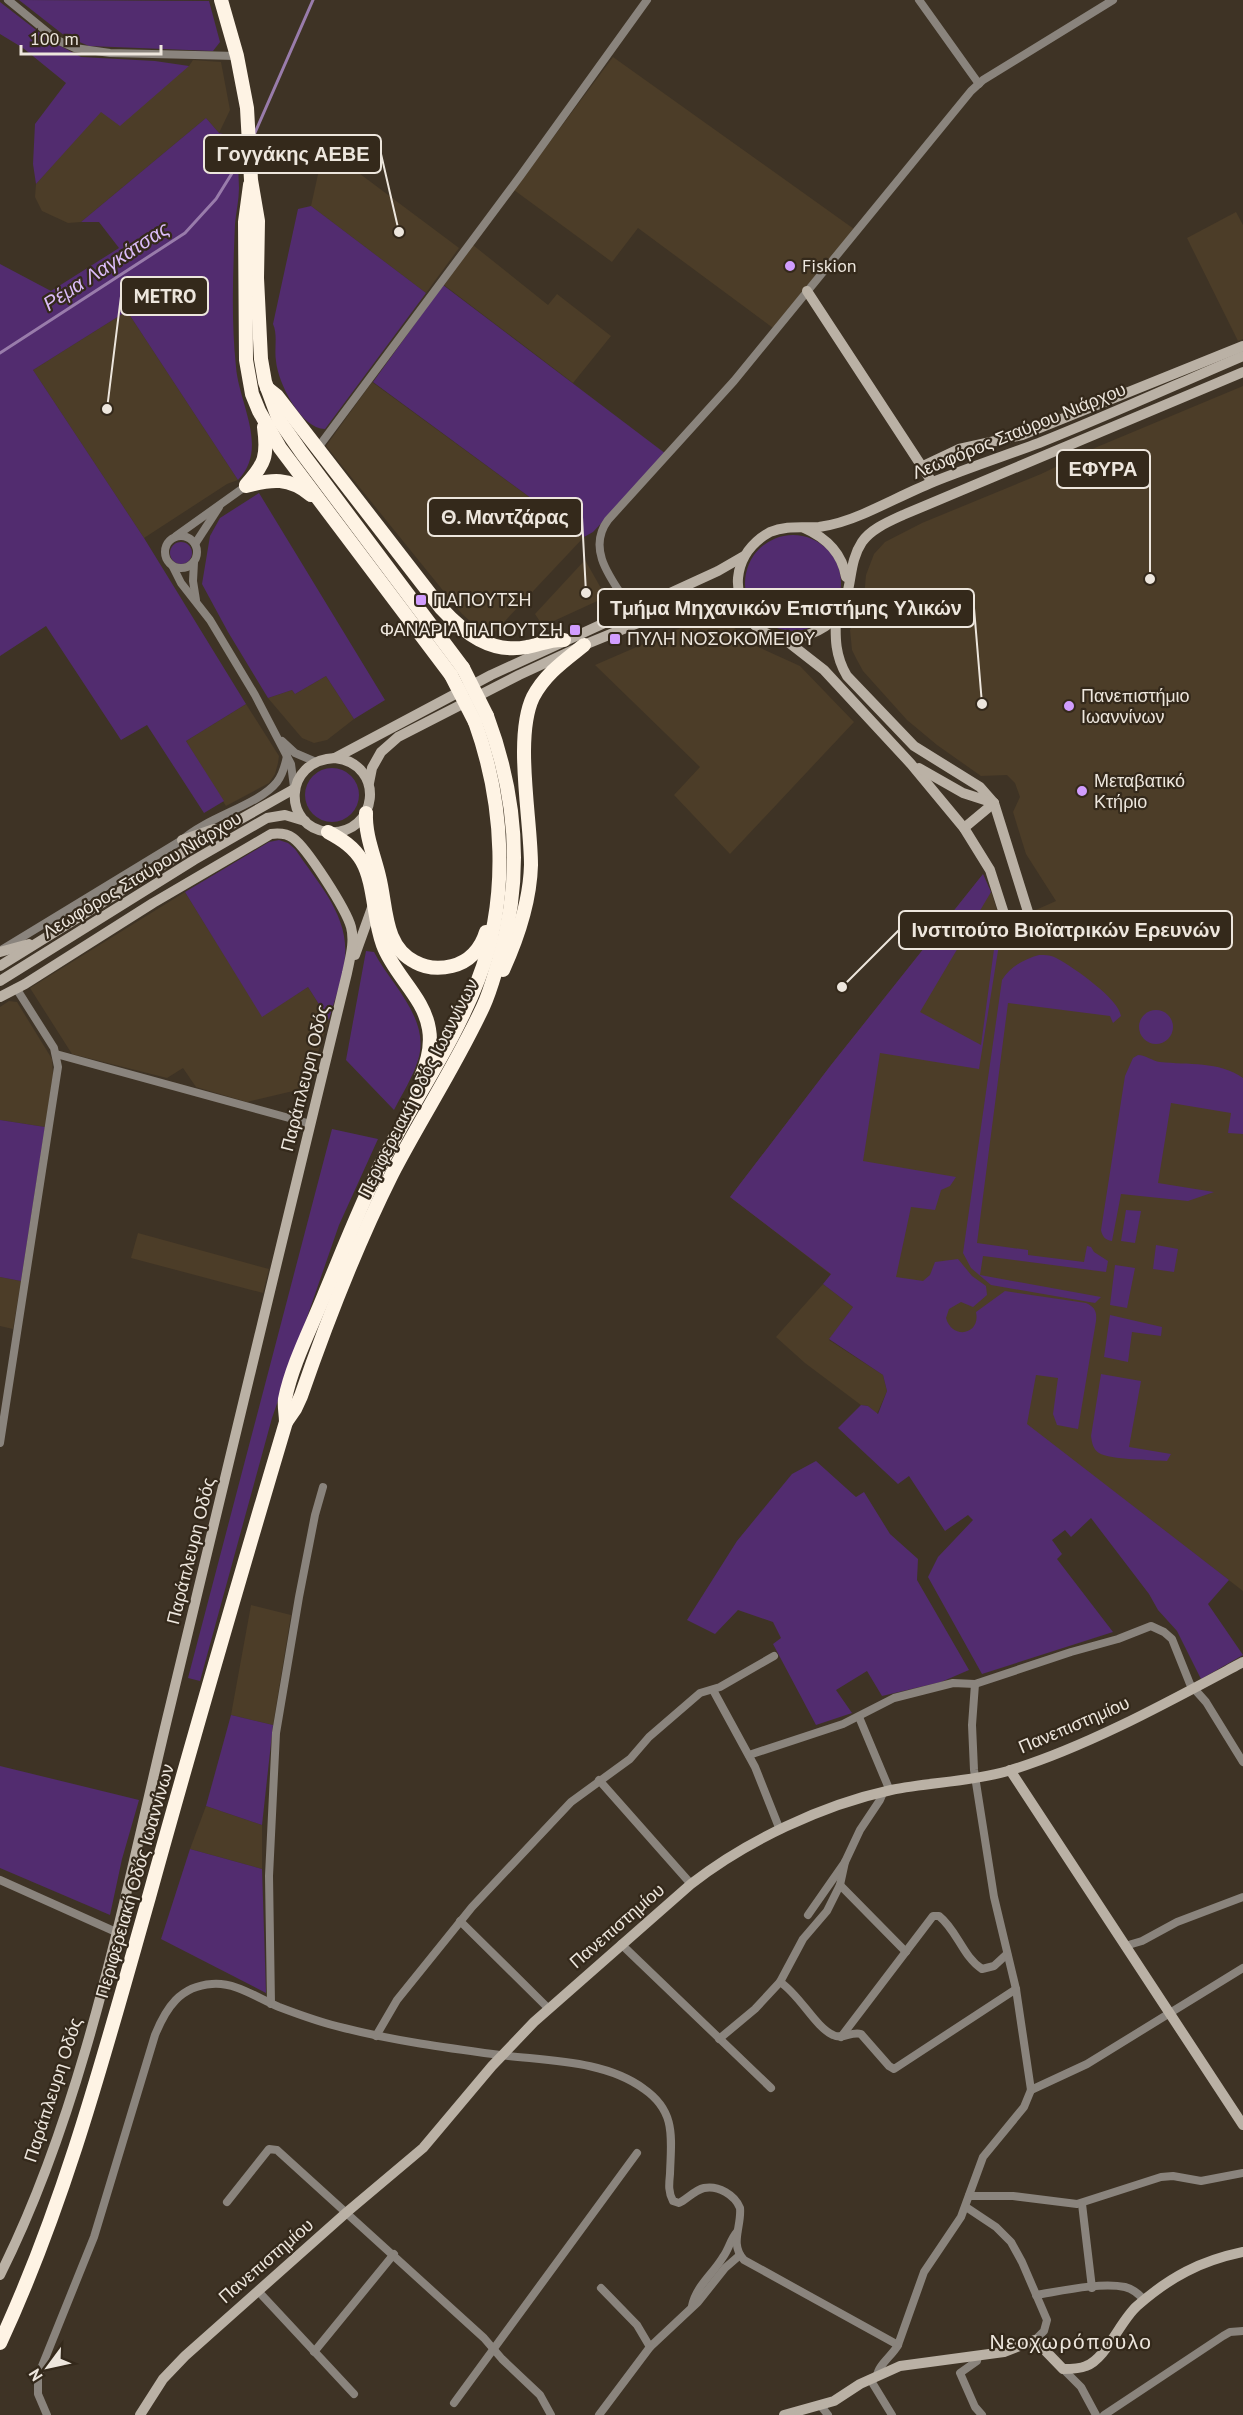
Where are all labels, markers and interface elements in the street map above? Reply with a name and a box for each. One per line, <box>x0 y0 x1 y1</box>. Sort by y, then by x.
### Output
scale bar <box>21 18 160 56</box>
text: 100 m <box>30 27 79 50</box>
callout: Γογγάκης ΑΕΒΕ <box>204 135 381 173</box>
text: Γογγάκης ΑΕΒΕ <box>216 141 370 167</box>
water label: Ρέμα Λαγκάτσας <box>38 215 174 317</box>
place label: Fiskion <box>802 254 857 277</box>
marker: Fiskion <box>783 259 797 273</box>
callout: METRO <box>121 277 208 315</box>
text: METRO <box>134 283 196 309</box>
street label: Λεωφόρος Σταύρου Νιάρχου <box>909 377 1129 484</box>
callout: ΕΦΥΡΑ <box>1057 450 1150 488</box>
text: ΕΦΥΡΑ <box>1069 456 1137 482</box>
callout: Θ. Μαντζάρας <box>428 498 582 536</box>
text: Θ. Μαντζάρας <box>441 504 569 530</box>
place label: ΠΑΠΟΥΤΣΗ <box>433 588 532 611</box>
callout: Τμήμα Μηχανικών Επιστήμης Υλικών <box>598 589 974 627</box>
marker: ΠΑΠΟΥΤΣΗ <box>414 593 428 607</box>
text: Τμήμα Μηχανικών Επιστήμης Υλικών <box>610 595 962 621</box>
place label: ΦΑΝΑΡΙΑ ΠΑΠΟΥΤΣΗ <box>380 618 563 641</box>
marker: ΦΑΝΑΡΙΑ ΠΑΠΟΥΤΣΗ <box>568 623 582 637</box>
place label: ΠΥΛΗ ΝΟΣΟΚΟΜΕΙΟΥ <box>627 627 816 650</box>
marker: ΠΥΛΗ ΝΟΣΟΚΟΜΕΙΟΥ <box>608 632 622 646</box>
place label: Πανεπιστήμιο Ιωαννίνων <box>1081 684 1190 728</box>
marker: Πανεπιστήμιο Ιωαννίνων <box>1062 699 1076 713</box>
place label: Μεταβατικό Κτήριο <box>1094 769 1185 813</box>
marker: Μεταβατικό Κτήριο <box>1075 784 1089 798</box>
street label: Λεωφόρος Σταύρου Νιάρχου <box>38 806 245 943</box>
callout: Ινστιτούτο Βιοϊατρικών Ερευνών <box>899 911 1232 949</box>
text: Ινστιτούτο Βιοϊατρικών Ερευνών <box>911 917 1221 943</box>
street label: Περιφερειακή Οδός Ιωαννίνων <box>352 975 483 1201</box>
street label: Παράπλευρη Οδός <box>275 1002 334 1154</box>
street label: Παράπλευρη Οδός <box>161 1475 220 1627</box>
street label: Πανεπιστημίου <box>1015 1691 1133 1758</box>
street label: Περιφερειακή Οδός Ιωαννίνων <box>90 1761 179 2001</box>
street label: Πανεπιστημίου <box>564 1878 669 1973</box>
street label: Παράπλευρη Οδός <box>18 2014 87 2165</box>
street label: Πανεπιστημίου <box>213 2213 318 2308</box>
district label: Νεοχωρόπουλο <box>989 2328 1153 2355</box>
north arrow <box>18 2337 78 2397</box>
text: N <box>24 2365 47 2385</box>

